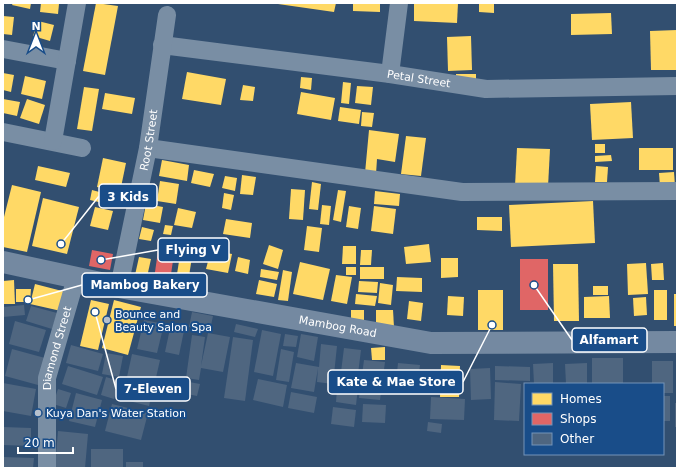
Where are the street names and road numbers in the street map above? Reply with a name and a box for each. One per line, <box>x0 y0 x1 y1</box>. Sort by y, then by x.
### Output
street label: Petal Street <box>386 67 452 90</box>
street label: Root Street <box>137 108 160 172</box>
street label: Diamond Street <box>41 304 74 390</box>
street label: Mambog Road <box>298 313 378 340</box>

